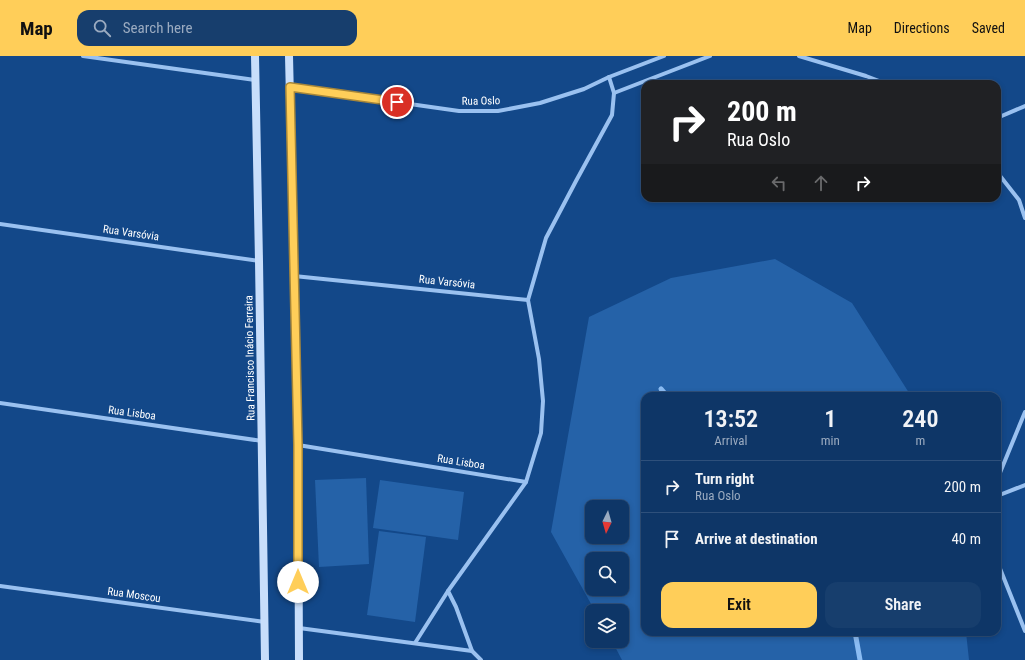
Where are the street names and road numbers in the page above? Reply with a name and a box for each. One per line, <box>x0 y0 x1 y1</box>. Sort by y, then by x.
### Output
street label: Rua Oslo <box>462 94 501 108</box>
street label: Rua Varsóvia <box>102 223 160 243</box>
street label: Rua Varsóvia <box>418 273 476 291</box>
street label: Rua Francisco Inácio Ferreira <box>242 295 258 421</box>
street label: Rua Lisboa <box>107 403 157 423</box>
street label: Rua Lisboa <box>436 452 486 472</box>
street label: Rua Moscou <box>106 585 162 605</box>

